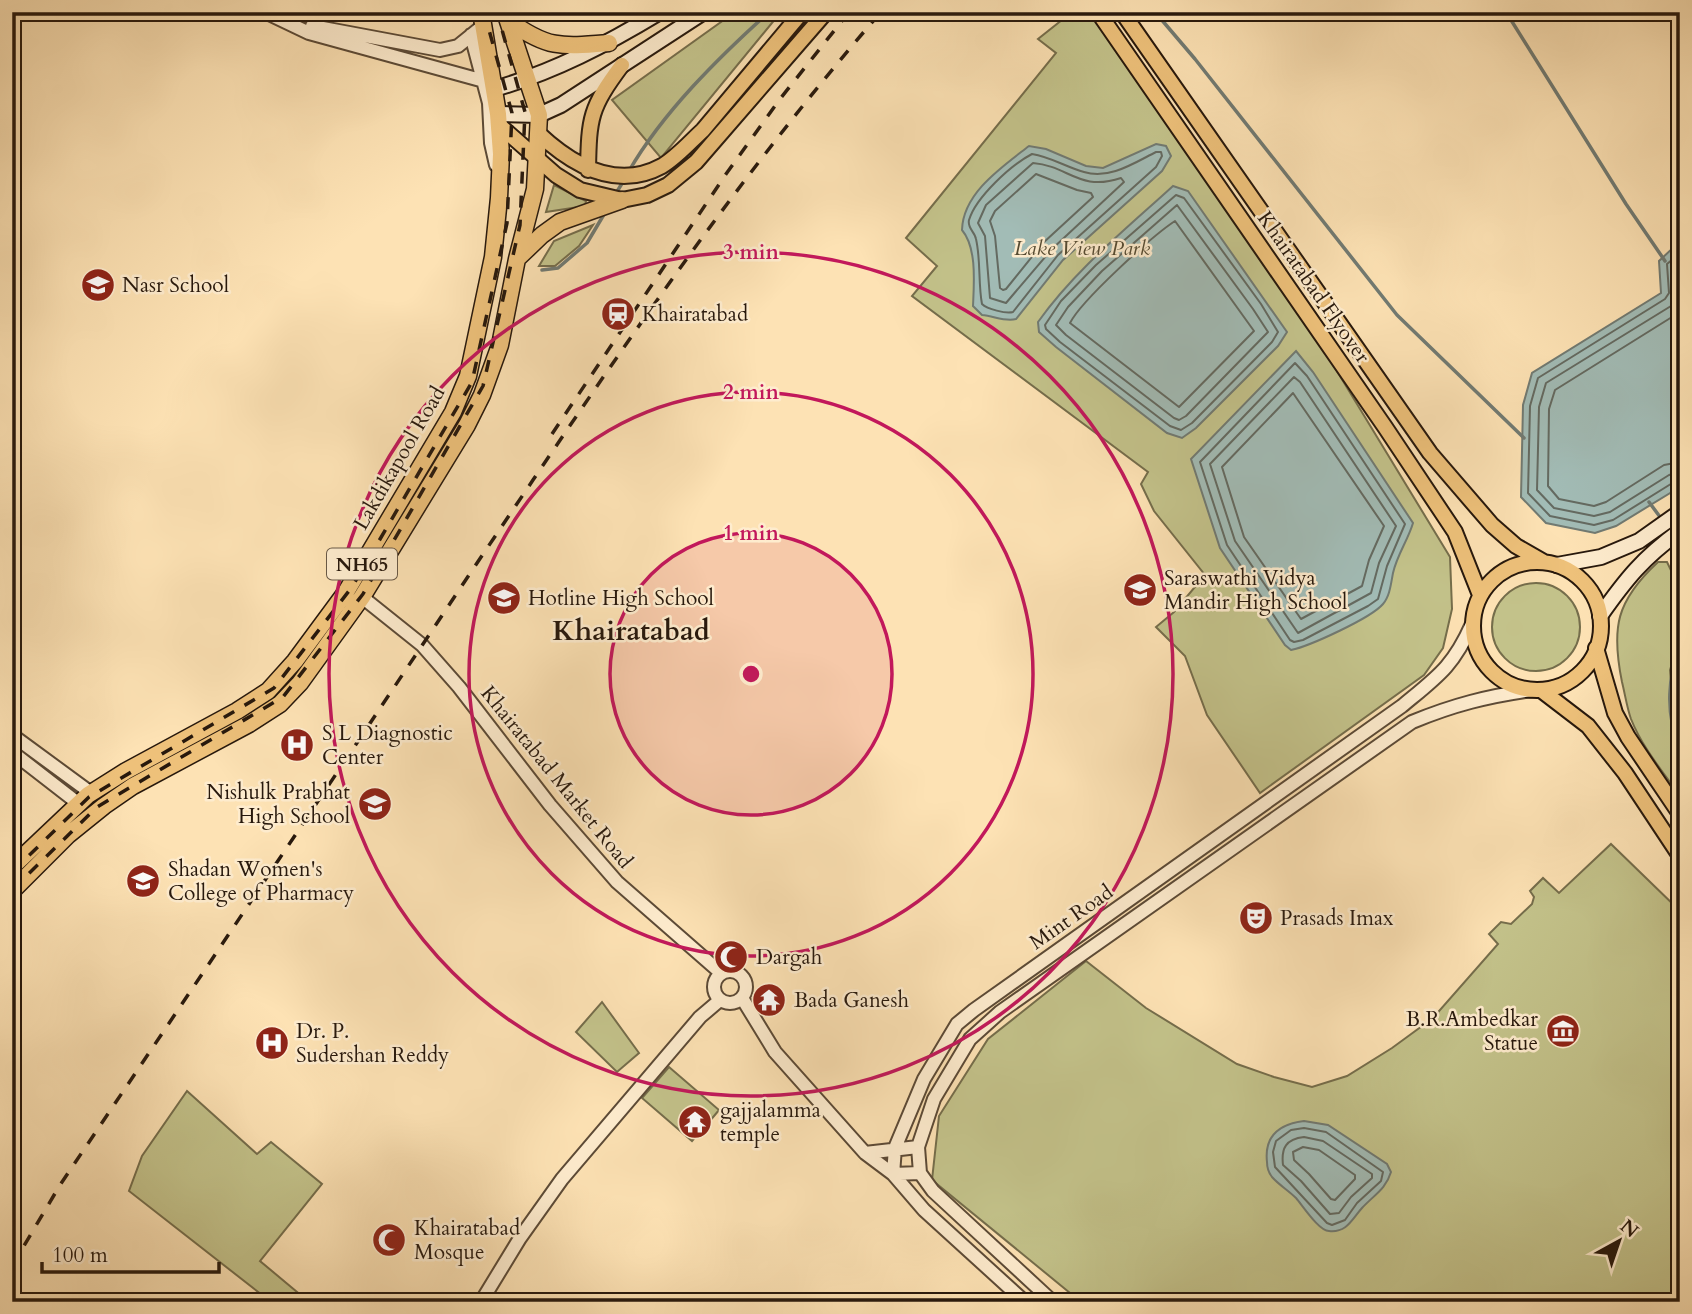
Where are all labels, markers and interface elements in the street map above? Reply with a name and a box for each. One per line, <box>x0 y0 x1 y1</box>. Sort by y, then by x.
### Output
street label: Khairatabad Flyover <box>1250 206 1377 369</box>
park label: Lake View Park <box>1014 234 1151 263</box>
text: 3 min <box>723 238 779 267</box>
school or university icon: Nasr School <box>79 266 117 304</box>
place label: Nasr School <box>122 271 229 300</box>
station icon: Khairatabad <box>599 295 637 333</box>
place label: Khairatabad <box>642 300 748 329</box>
text: 2 min <box>723 378 779 407</box>
street label: Lakdikapool Road <box>347 381 452 535</box>
text: 1 min <box>723 519 779 548</box>
road number: NH65 <box>327 548 397 580</box>
place label: Saraswathi Vidya Mandir High School <box>1164 564 1347 617</box>
school or university icon: Saraswathi Vidya Mandir High School <box>1121 571 1159 609</box>
school or university icon: Hotline High School <box>485 579 523 617</box>
place label: Hotline High School <box>528 584 714 613</box>
district label: Khairatabad <box>552 612 710 650</box>
centre of rings <box>739 662 763 686</box>
street label: Khairatabad Market Road <box>474 680 639 875</box>
place label: S L Diagnostic Center <box>322 719 453 772</box>
hospital icon: S L Diagnostic Center <box>278 726 316 764</box>
place label: Nishulk Prabhat High School <box>206 778 350 831</box>
school or university icon: Nishulk Prabhat High School <box>356 785 394 823</box>
place label: Shadan Women's College of Pharmacy <box>168 855 354 908</box>
school or university icon: Shadan Women's College of Pharmacy <box>124 862 162 900</box>
street label: Mint Road <box>1024 878 1119 957</box>
theatre icon: Prasads Imax <box>1237 899 1275 937</box>
place label: Prasads Imax <box>1280 904 1394 933</box>
mosque icon: Dargah <box>712 938 750 976</box>
place label: Dargah <box>756 943 823 972</box>
temple icon: Bada Ganesh <box>750 981 788 1019</box>
place label: Bada Ganesh <box>794 986 909 1015</box>
place label: B.R.Ambedkar Statue <box>1406 1005 1538 1058</box>
museum icon: B.R.Ambedkar Statue <box>1544 1012 1582 1050</box>
place label: Dr. P. Sudershan Reddy <box>296 1017 449 1070</box>
hospital icon: Dr. P. Sudershan Reddy <box>253 1024 291 1062</box>
place label: gajjalamma temple <box>720 1096 821 1149</box>
temple icon: gajjalamma temple <box>676 1103 714 1141</box>
north arrow <box>1584 1206 1654 1276</box>
text: N <box>1615 1213 1644 1244</box>
place label: Khairatabad Mosque <box>414 1214 520 1267</box>
mosque icon: Khairatabad Mosque <box>370 1221 408 1259</box>
scale bar <box>42 1230 219 1274</box>
text: 100 m <box>52 1241 108 1270</box>

